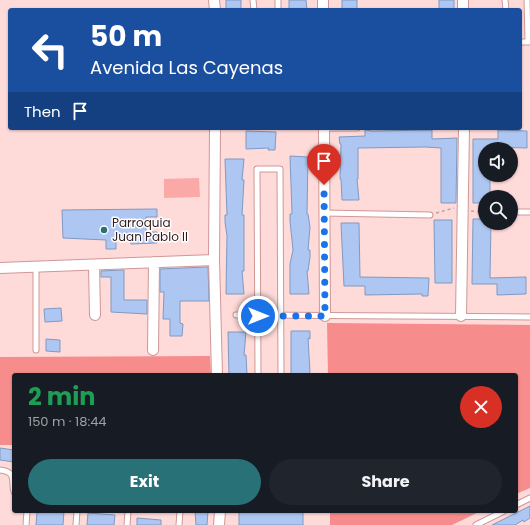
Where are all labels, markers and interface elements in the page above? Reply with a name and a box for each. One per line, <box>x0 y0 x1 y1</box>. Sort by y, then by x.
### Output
text: 50 m <box>90 17 162 56</box>
icon: left <box>24 24 76 76</box>
text: Avenida Las Cayenas <box>90 55 283 80</box>
icon: arrive <box>69 100 91 122</box>
text: Then <box>24 101 61 122</box>
map controls <box>478 142 518 230</box>
button: sound <box>478 142 518 182</box>
pin <box>307 144 341 185</box>
icon: arrive <box>313 150 335 172</box>
button: search <box>478 190 518 230</box>
place label: Parroquia Juan Pablo II <box>112 214 188 245</box>
marker: Parroquia Juan Pablo II <box>99 225 109 235</box>
position arrow <box>237 295 279 337</box>
text: 2 min <box>28 380 95 413</box>
button: close <box>460 386 502 428</box>
text: 150 m · 18:44 <box>28 412 107 431</box>
button: Exit <box>28 459 261 505</box>
button: Share <box>269 459 502 505</box>

